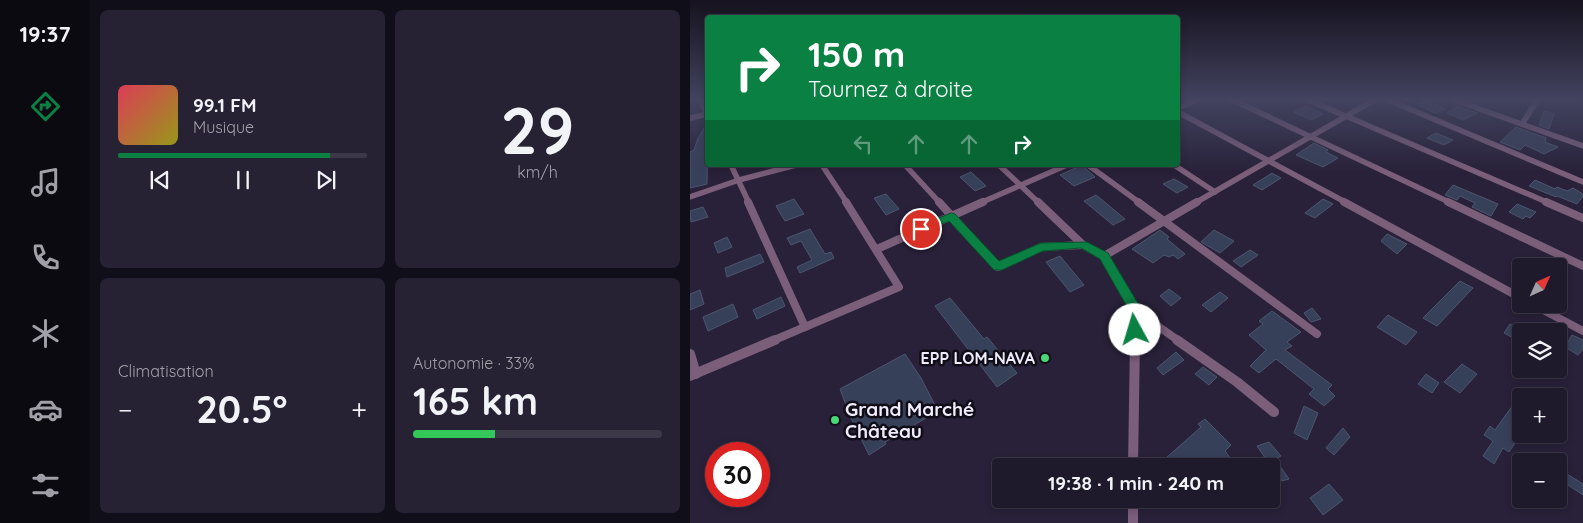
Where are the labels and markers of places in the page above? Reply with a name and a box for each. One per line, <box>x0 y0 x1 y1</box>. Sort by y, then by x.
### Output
pin <box>900 208 942 250</box>
place label: EPP LOM-NAVA <box>921 348 1036 368</box>
marker: EPP LOM-NAVA <box>1039 352 1051 364</box>
place label: Grand Marché Château <box>845 397 974 443</box>
marker: Grand Marché Château <box>829 414 841 426</box>

